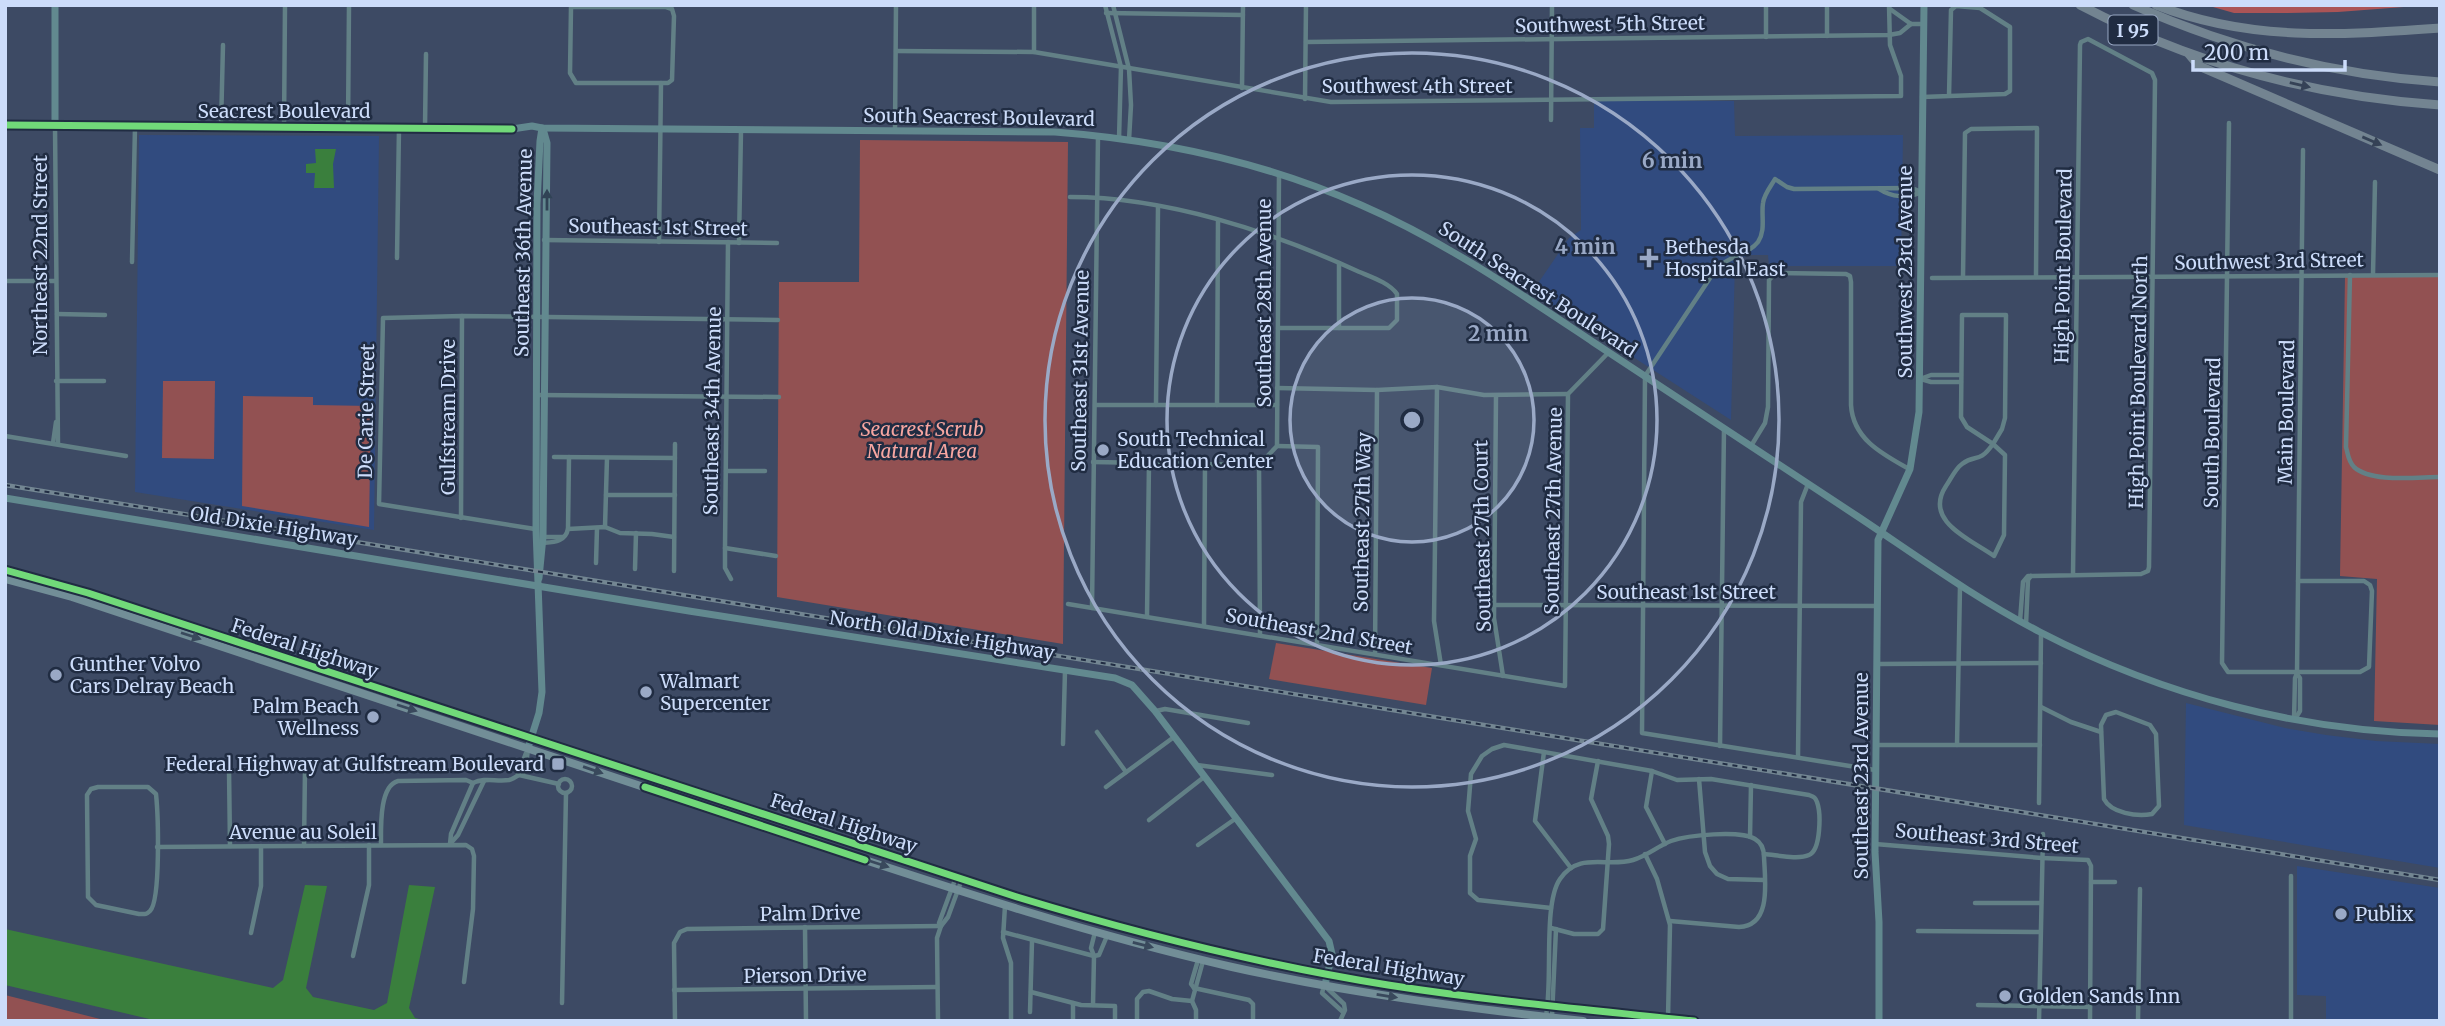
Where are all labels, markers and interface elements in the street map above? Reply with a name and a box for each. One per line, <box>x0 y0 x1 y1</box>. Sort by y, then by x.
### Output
street label: Southwest 5th Street <box>1515 10 1706 38</box>
road number: I 95 <box>2108 15 2158 44</box>
scale bar <box>2193 28 2345 72</box>
text: 200 m <box>2204 39 2269 66</box>
street label: Southwest 4th Street <box>1321 74 1513 98</box>
one-way arrow <box>2289 80 2311 91</box>
street label: Seacrest Boulevard <box>197 99 371 123</box>
street label: South Seacrest Boulevard <box>863 103 1095 131</box>
one-way arrow <box>2362 136 2383 147</box>
text: 6 min <box>1642 147 1702 174</box>
street label: Southeast 36th Avenue <box>509 148 537 357</box>
street label: Northeast 22nd Street <box>28 154 52 355</box>
street label: Southwest 23rd Avenue <box>1893 166 1917 378</box>
street label: High Point Boulevard <box>2049 168 2077 364</box>
one-way arrow <box>541 188 553 210</box>
street label: Southeast 28th Avenue <box>1252 198 1276 407</box>
street label: Southeast 1st Street <box>568 213 749 241</box>
street label: South Seacrest Boulevard <box>1434 216 1642 362</box>
text: 4 min <box>1555 233 1615 260</box>
place label: Bethesda Hospital East <box>1665 235 1786 281</box>
street label: Southwest 3rd Street <box>2174 247 2365 275</box>
marker: Bethesda Hospital East <box>1639 248 1659 268</box>
street label: High Point Boulevard North <box>2124 255 2152 509</box>
street label: Southeast 31st Avenue <box>1066 270 1094 472</box>
street label: Southeast 34th Avenue <box>698 306 726 515</box>
text: 2 min <box>1468 320 1528 347</box>
street label: Gulfstream Drive <box>436 339 460 495</box>
street label: Main Boulevard <box>2273 339 2299 485</box>
street label: De Carie Street <box>353 343 379 479</box>
street label: South Boulevard <box>2199 357 2225 509</box>
street label: Southeast 27th Avenue <box>1539 407 1567 615</box>
centre of rings <box>1400 408 1424 432</box>
park label: Seacrest Scrub Natural Area <box>860 417 984 463</box>
place label: South Technical Education Center <box>1117 427 1274 473</box>
street label: Southeast 27th Way <box>1348 432 1376 612</box>
street label: Southeast 27th Court <box>1468 439 1496 632</box>
marker: South Technical Education Center <box>1095 442 1111 458</box>
street label: Old Dixie Highway <box>189 501 359 551</box>
street label: Southeast 1st Street <box>1596 580 1776 604</box>
street label: Southeast 2nd Street <box>1224 603 1415 659</box>
street label: North Old Dixie Highway <box>828 605 1056 665</box>
street label: Federal Highway <box>228 613 382 683</box>
one-way arrow <box>181 632 202 642</box>
place label: Gunther Volvo Cars Delray Beach <box>70 652 235 698</box>
marker: Gunther Volvo Cars Delray Beach <box>48 667 64 683</box>
place label: Walmart Supercenter <box>659 669 770 715</box>
street label: Southeast 23rd Avenue <box>1849 672 1873 880</box>
marker: Walmart Supercenter <box>638 684 654 700</box>
place label: Palm Beach Wellness <box>252 694 359 740</box>
one-way arrow <box>397 703 418 714</box>
marker: Palm Beach Wellness <box>365 709 381 725</box>
place label: Federal Highway at Gulfstream Boulevard <box>165 752 544 776</box>
marker: Federal Highway at Gulfstream Boulevard <box>550 756 566 772</box>
one-way arrow <box>582 765 603 775</box>
street label: Federal Highway <box>767 788 921 858</box>
street label: Southeast 3rd Street <box>1894 818 2080 858</box>
street label: Avenue au Soleil <box>228 820 377 844</box>
one-way arrow <box>868 859 889 870</box>
street label: Palm Drive <box>759 900 861 926</box>
place label: Publix <box>2355 902 2414 926</box>
marker: Publix <box>2333 906 2349 922</box>
one-way arrow <box>1132 940 1154 951</box>
street label: Federal Highway <box>1312 943 1466 991</box>
street label: Pierson Drive <box>743 962 867 988</box>
place label: Golden Sands Inn <box>2019 984 2181 1008</box>
marker: Golden Sands Inn <box>1997 988 2013 1004</box>
one-way arrow <box>1376 991 1398 1002</box>

